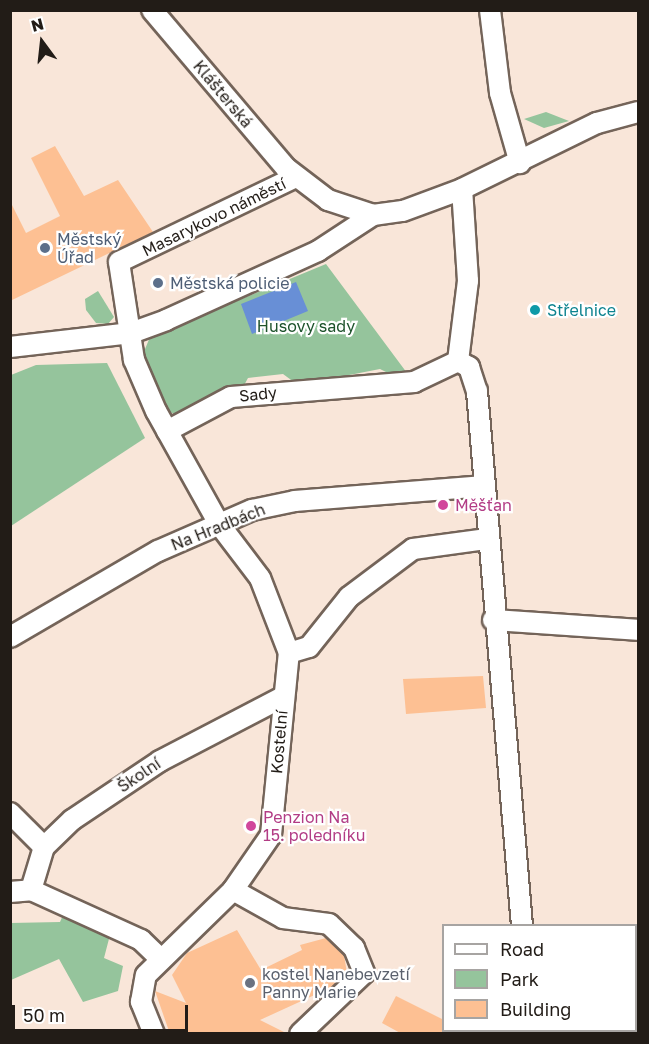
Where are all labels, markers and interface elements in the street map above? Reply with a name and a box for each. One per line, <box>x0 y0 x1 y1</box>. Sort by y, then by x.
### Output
north arrow <box>12 12 72 72</box>
text: N <box>29 13 46 36</box>
street label: Klášterská <box>189 56 257 132</box>
street label: Masarykovo náměstí <box>139 174 289 260</box>
place label: Městský Úřad <box>57 229 122 267</box>
marker: Městský Úřad <box>38 241 52 255</box>
place label: Městská policie <box>170 273 289 293</box>
marker: Městská policie <box>151 276 165 290</box>
place label: Střelnice <box>547 300 616 320</box>
marker: Střelnice <box>528 303 542 317</box>
park label: Husovy sady <box>257 316 355 336</box>
street label: Sady <box>238 382 278 406</box>
place label: Měšťan <box>455 495 512 515</box>
marker: Měšťan <box>436 498 450 512</box>
street label: Na Hradbách <box>168 499 268 555</box>
street label: Kostelní <box>267 709 291 775</box>
street label: Školní <box>114 754 164 796</box>
place label: Penzion Na 15. poledníku <box>263 807 366 845</box>
marker: Penzion Na 15. poledníku <box>244 819 258 833</box>
legend <box>442 924 637 1032</box>
text: Road <box>500 938 544 960</box>
place label: kostel Nanebevzetí Panny Marie <box>262 964 410 1002</box>
text: Park <box>500 968 539 990</box>
marker: kostel Nanebevzetí Panny Marie <box>243 976 257 990</box>
scale bar <box>15 993 190 1031</box>
text: Building <box>500 998 571 1020</box>
text: 50 m <box>23 1004 65 1026</box>

